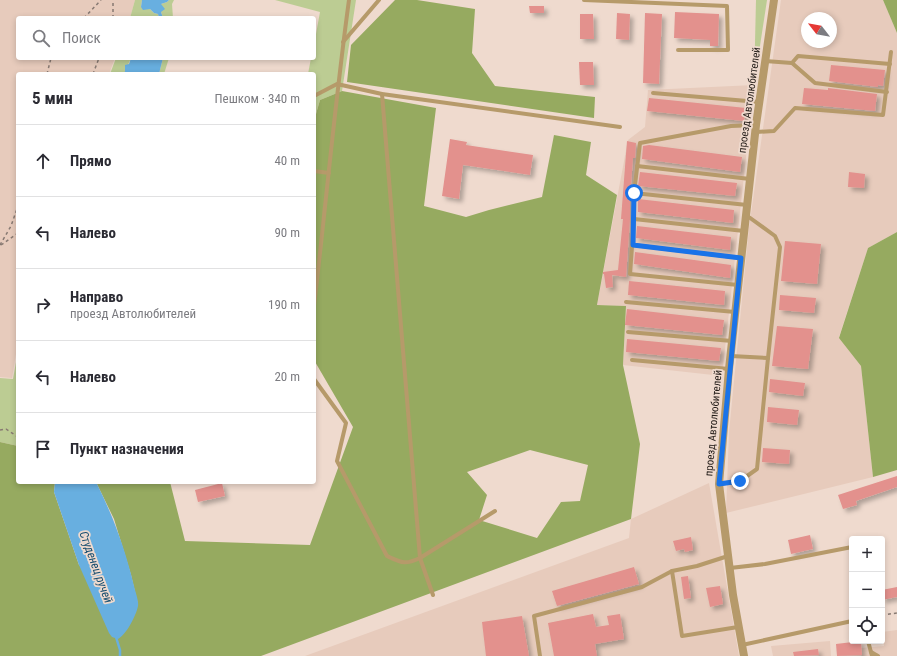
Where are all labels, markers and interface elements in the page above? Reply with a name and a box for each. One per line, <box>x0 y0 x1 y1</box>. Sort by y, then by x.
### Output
north arrow <box>801 12 837 48</box>
search box <box>16 16 316 60</box>
icon: search <box>30 27 52 49</box>
text: Поиск <box>62 29 101 47</box>
street label: проезд Автолюбителей <box>736 46 763 154</box>
text: 5 мин <box>32 88 73 108</box>
text: Пешком · 340 m <box>214 91 300 106</box>
icon: ahead <box>32 150 54 172</box>
text: Прямо <box>70 152 111 170</box>
text: 40 m <box>274 153 300 168</box>
route start <box>625 184 643 202</box>
icon: left <box>32 222 54 244</box>
text: Налево <box>70 224 116 242</box>
text: 90 m <box>274 225 300 240</box>
text: Направо <box>70 288 123 306</box>
icon: right <box>32 294 54 316</box>
text: 190 m <box>268 297 300 312</box>
text: проезд Автолюбителей <box>70 306 196 321</box>
icon: left <box>32 366 54 388</box>
text: Налево <box>70 368 116 386</box>
text: 20 m <box>274 369 300 384</box>
street label: проезд Автолюбителей <box>702 369 725 477</box>
icon: arrive <box>32 438 54 460</box>
text: Пункт назначения <box>70 440 184 458</box>
route end <box>731 472 749 490</box>
water label: Студенец ручей <box>77 529 116 605</box>
map controls <box>849 536 885 644</box>
button: + <box>849 536 885 572</box>
button: − <box>849 572 885 608</box>
button: locate <box>849 608 885 644</box>

